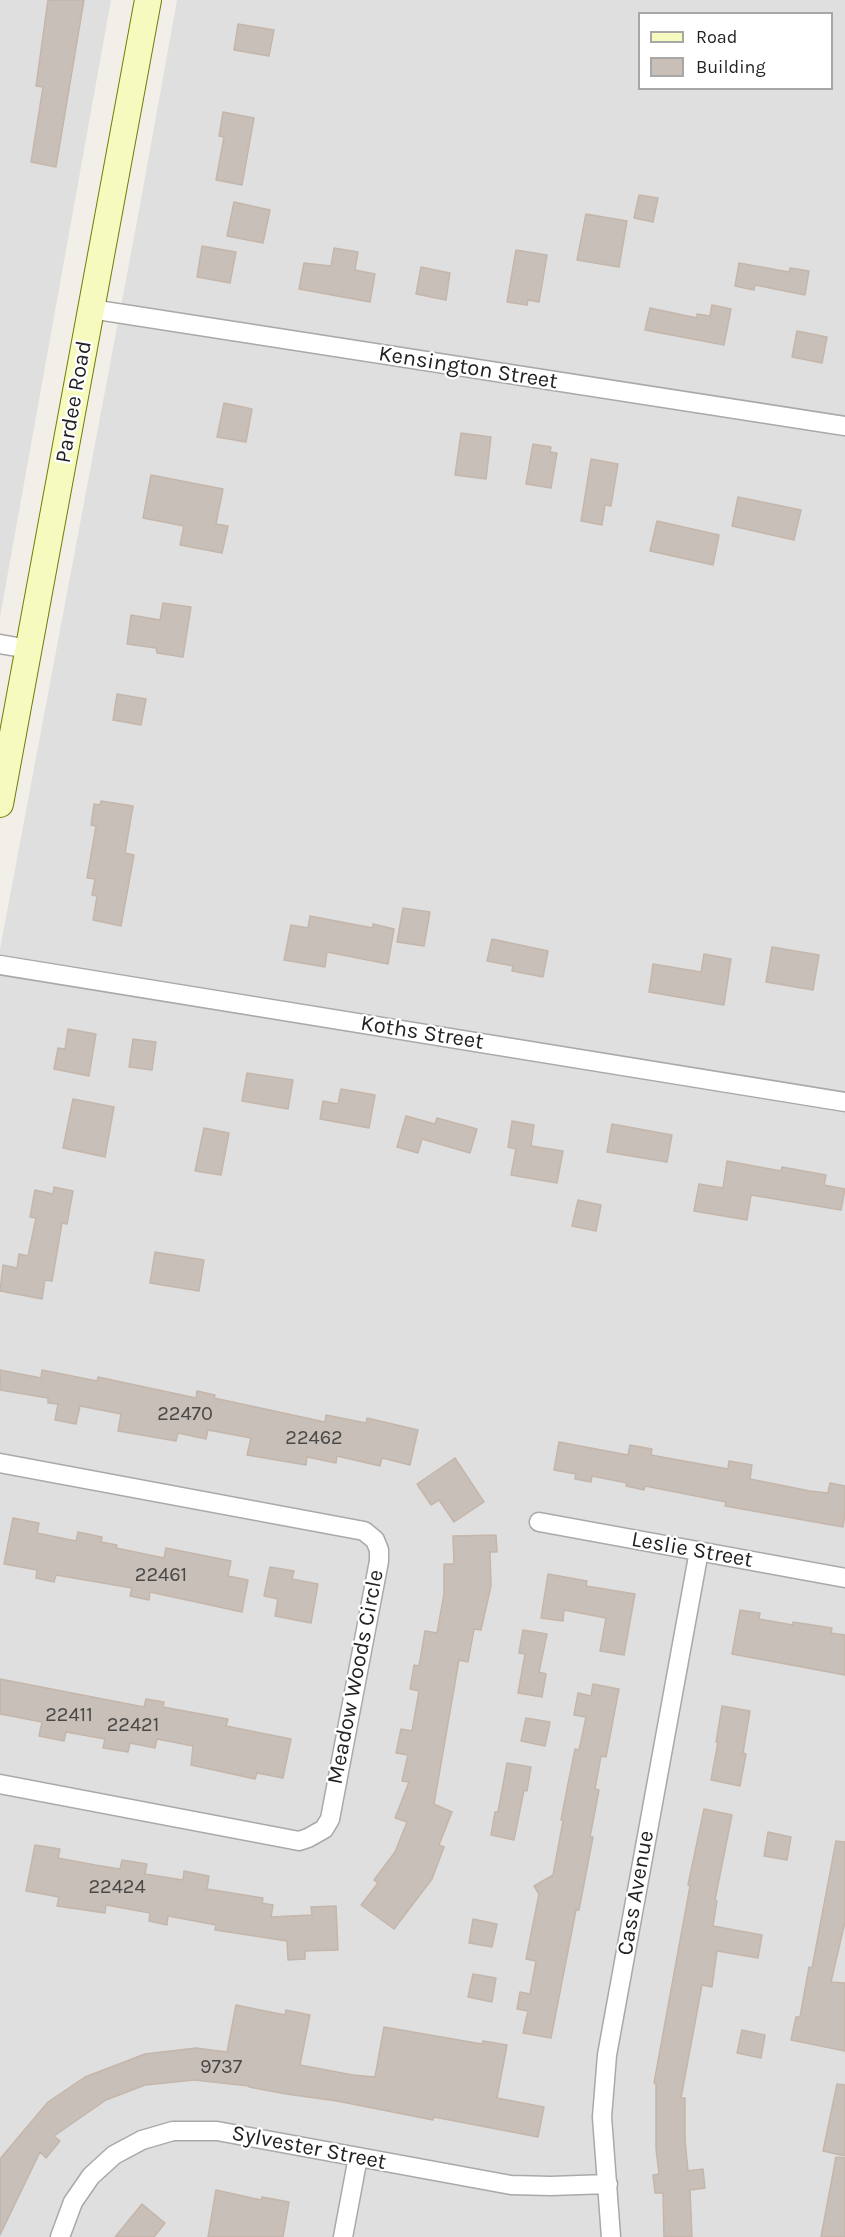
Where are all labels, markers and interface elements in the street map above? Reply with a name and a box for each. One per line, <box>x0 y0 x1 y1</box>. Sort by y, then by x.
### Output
legend <box>638 12 833 90</box>
text: Road <box>696 26 737 48</box>
text: Building <box>696 56 766 78</box>
street label: Pardee Road <box>50 339 98 465</box>
street label: Kensington Street <box>377 341 559 395</box>
street label: Koths Street <box>359 1010 485 1056</box>
house number: 22470 <box>157 1402 213 1426</box>
house number: 22462 <box>285 1426 343 1450</box>
street label: Leslie Street <box>629 1526 755 1574</box>
house number: 22461 <box>135 1563 187 1587</box>
street label: Meadow Woods Circle <box>322 1568 390 1786</box>
house number: 22411 <box>45 1703 93 1727</box>
house number: 22421 <box>107 1713 159 1737</box>
street label: Cass Avenue <box>612 1828 660 1958</box>
house number: 22424 <box>88 1875 146 1899</box>
house number: 9737 <box>200 2055 242 2079</box>
street label: Sylvester Street <box>230 2120 388 2176</box>

